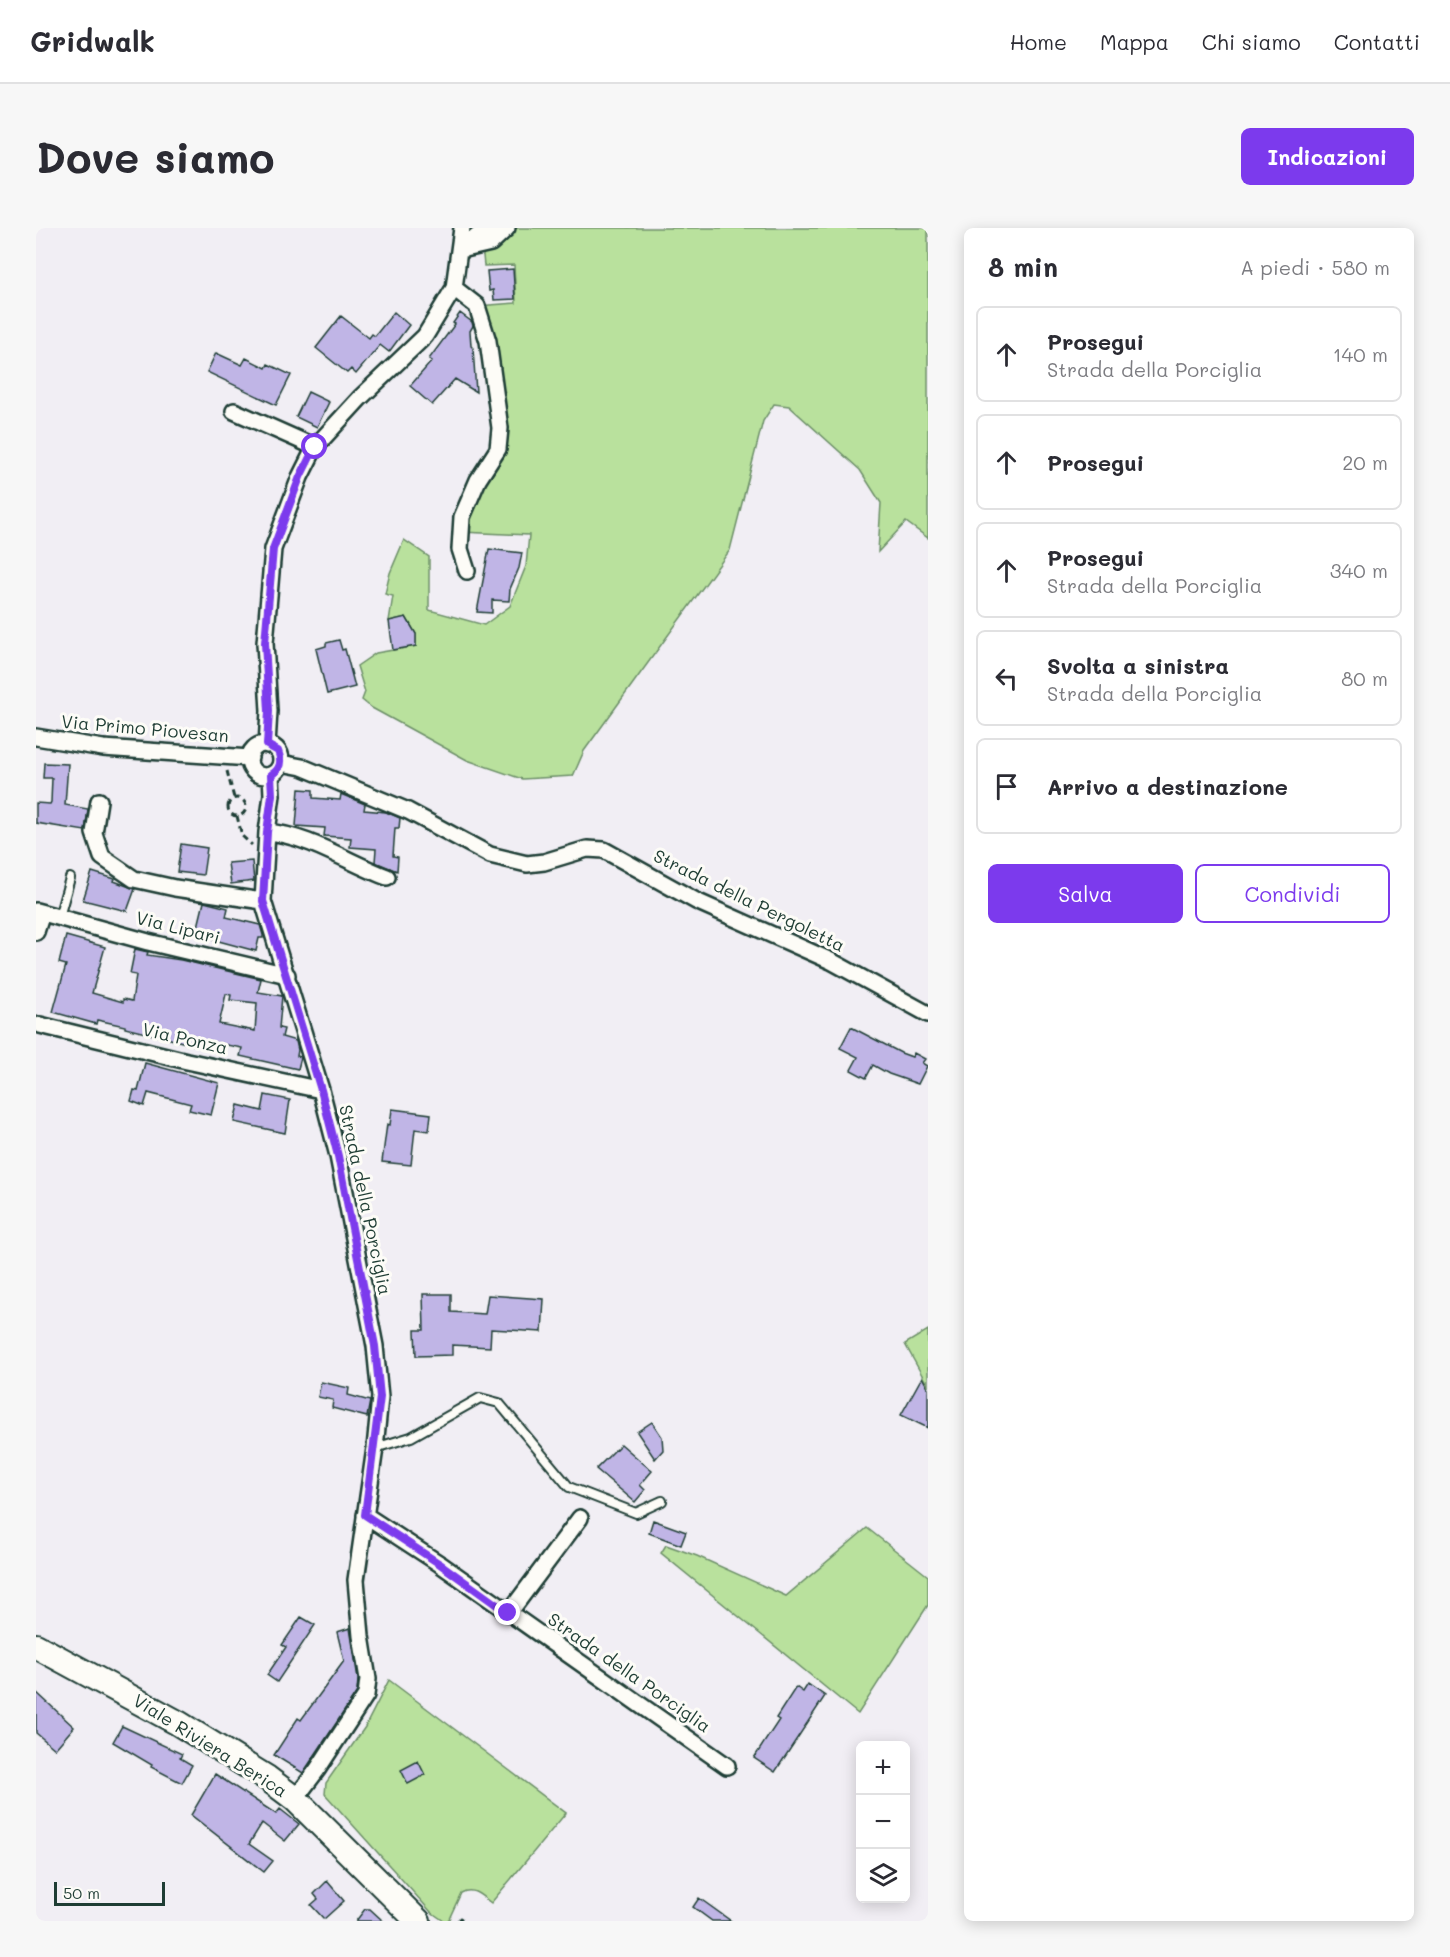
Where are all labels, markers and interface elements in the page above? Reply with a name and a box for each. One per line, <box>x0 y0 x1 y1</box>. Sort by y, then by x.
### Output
text: Gridwalk <box>30 23 155 59</box>
text: Home <box>1010 28 1067 55</box>
text: Mappa <box>1100 28 1169 55</box>
text: Chi siamo <box>1202 28 1301 55</box>
text: Contatti <box>1334 28 1420 55</box>
button: Indicazioni <box>1241 128 1414 185</box>
text: Dove siamo <box>36 129 275 184</box>
text: 8 min <box>988 250 1058 284</box>
text: A piedi · 580 m <box>1240 254 1390 280</box>
text: Prosegui <box>1047 327 1144 356</box>
icon: ahead <box>990 338 1023 371</box>
text: 140 m <box>1333 341 1388 367</box>
text: Strada della Porciglia <box>1047 356 1262 382</box>
route start <box>301 433 327 459</box>
icon: ahead <box>990 446 1023 479</box>
text: Prosegui <box>1047 448 1144 477</box>
text: 20 m <box>1342 449 1388 475</box>
text: Prosegui <box>1047 543 1144 572</box>
icon: ahead <box>990 554 1023 587</box>
text: 340 m <box>1330 557 1388 583</box>
text: Strada della Porciglia <box>1047 572 1262 598</box>
text: Svolta a sinistra <box>1047 651 1229 680</box>
icon: left <box>990 662 1023 695</box>
text: 80 m <box>1341 665 1388 691</box>
text: Strada della Porciglia <box>1047 680 1262 706</box>
street label: Via Primo Piovesan <box>60 709 230 747</box>
icon: arrive <box>990 770 1023 803</box>
text: Arrivo a destinazione <box>1047 772 1288 801</box>
street label: Strada della Pergoletta <box>650 843 849 957</box>
button: Salva <box>988 864 1183 923</box>
button: Condividi <box>1195 864 1390 923</box>
street label: Via Lipari <box>134 905 223 949</box>
street label: Via Ponza <box>140 1017 230 1059</box>
street label: Strada della Porciglia <box>334 1103 398 1297</box>
route end <box>494 1599 520 1625</box>
street label: Strada della Porciglia <box>543 1607 716 1738</box>
street label: Viale Riviera Berica <box>129 1688 292 1802</box>
map controls <box>856 1741 910 1903</box>
button: + <box>856 1741 910 1795</box>
button: − <box>856 1795 910 1849</box>
button: layers <box>856 1849 910 1903</box>
scale bar <box>54 1879 165 1906</box>
text: 50 m <box>63 1882 100 1903</box>

